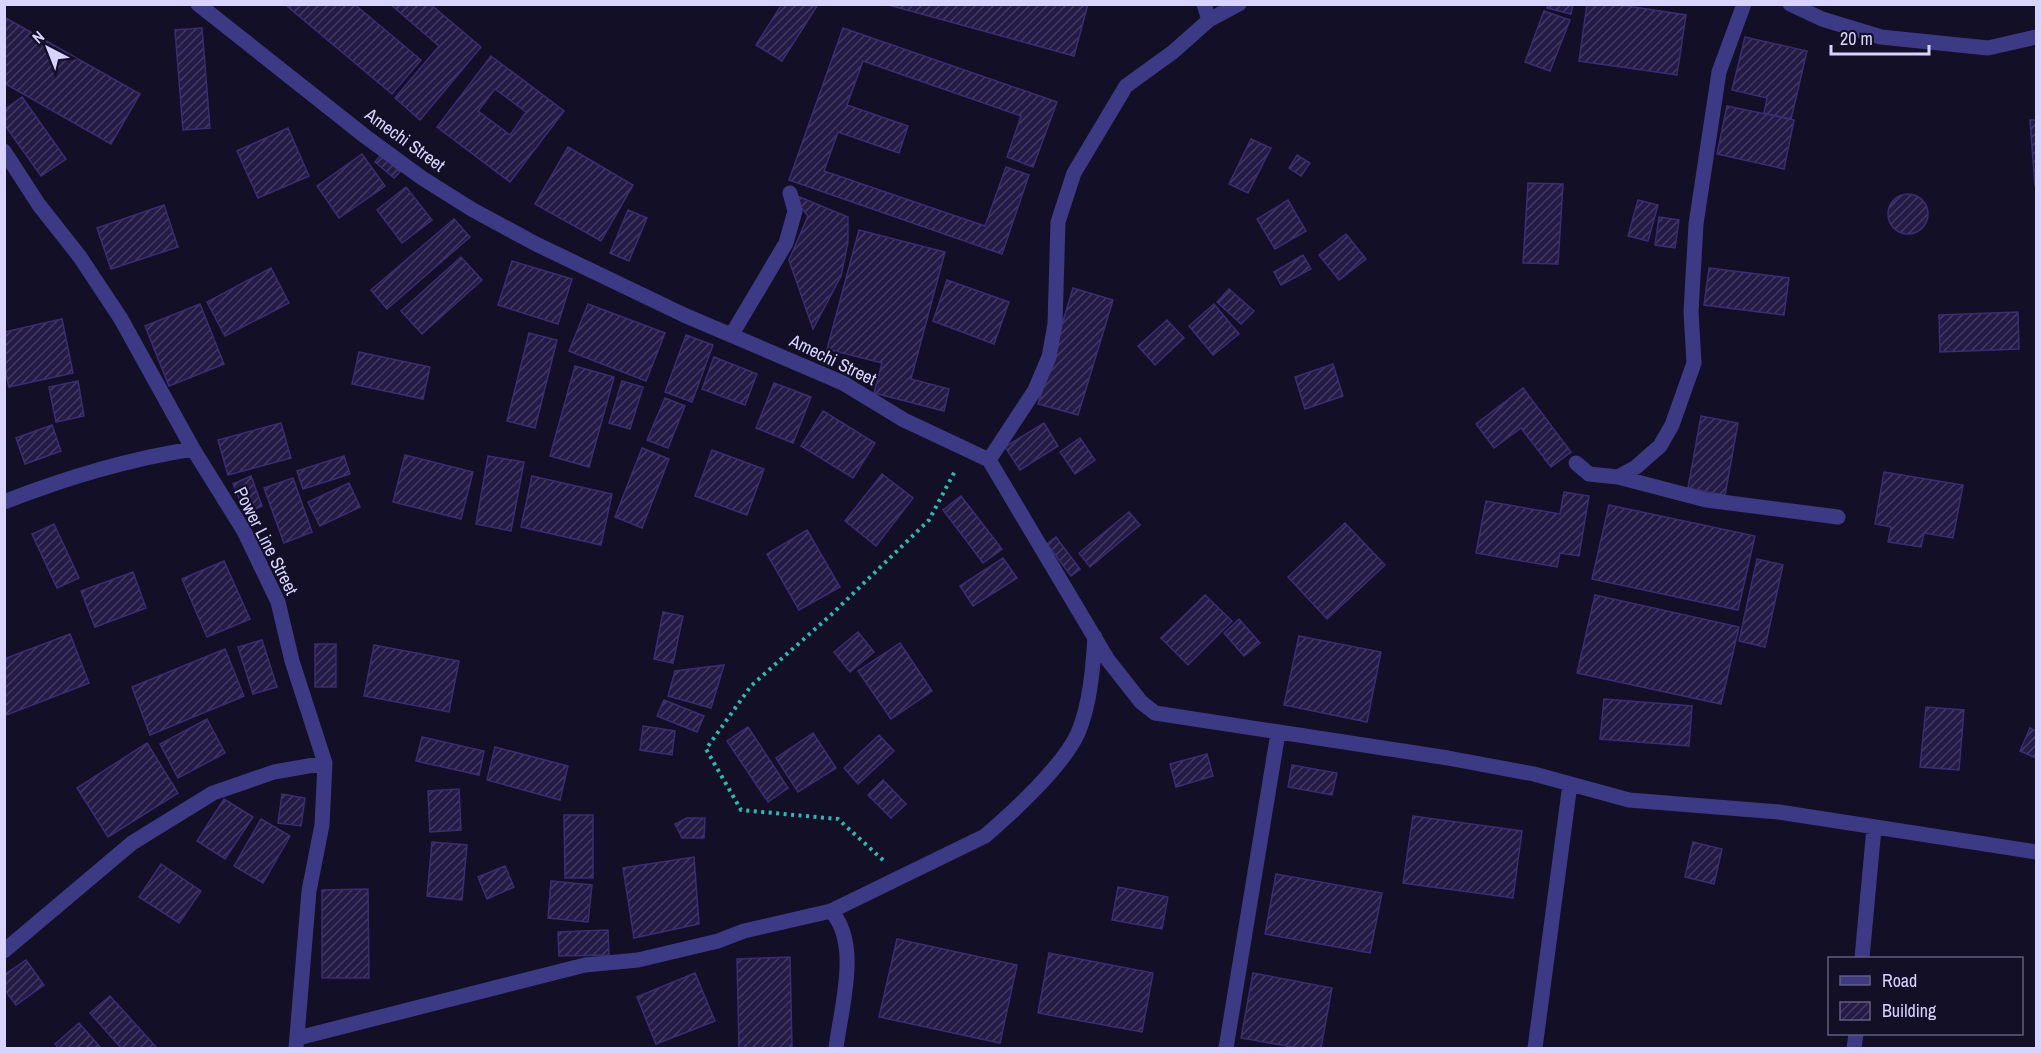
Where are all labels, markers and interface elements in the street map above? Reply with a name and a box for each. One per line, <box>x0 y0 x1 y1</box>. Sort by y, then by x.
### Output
north arrow <box>18 18 78 78</box>
scale bar <box>1831 18 1928 56</box>
text: N <box>27 26 49 48</box>
text: 20 m <box>1840 26 1873 51</box>
street label: Amechi Street <box>359 101 450 177</box>
street label: Amechi Street <box>785 327 881 391</box>
street label: Power Line Street <box>228 482 304 599</box>
legend <box>1828 957 2023 1035</box>
text: Road <box>1882 968 1917 993</box>
text: Building <box>1882 998 1937 1023</box>

